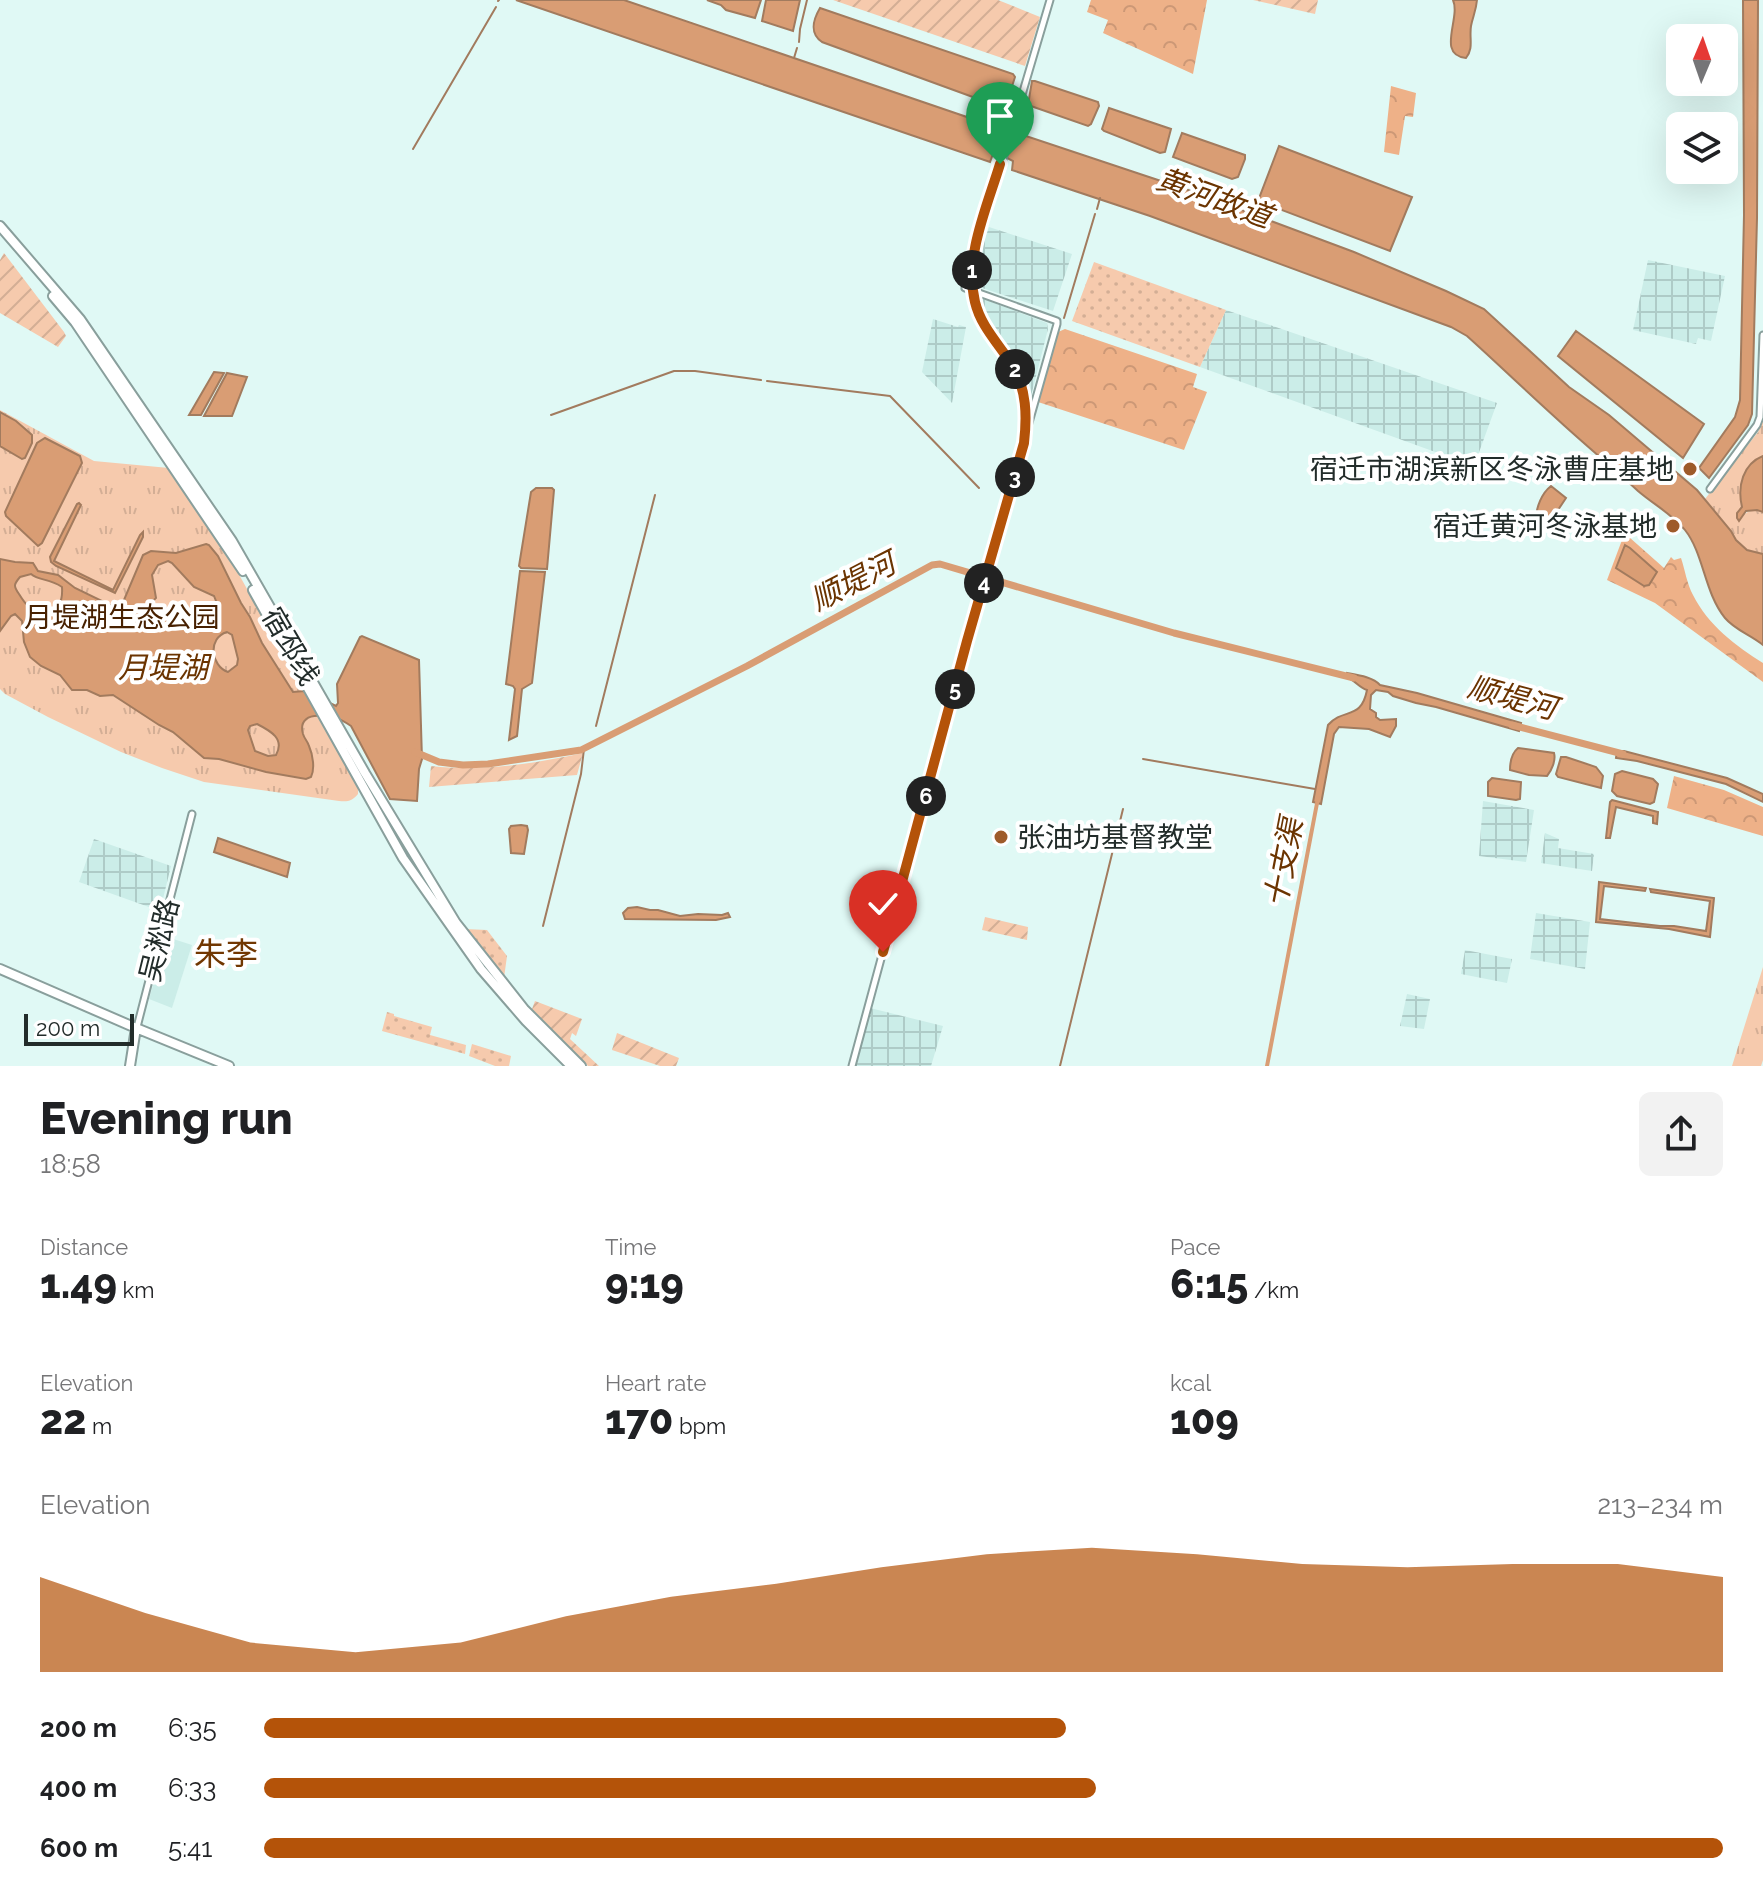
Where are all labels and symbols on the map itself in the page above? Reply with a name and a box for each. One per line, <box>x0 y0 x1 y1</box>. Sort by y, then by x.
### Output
north arrow <box>1666 24 1738 96</box>
pin <box>966 82 1034 164</box>
water label: 黄河故道 <box>1152 161 1280 236</box>
pin: 1 <box>952 250 992 290</box>
pin: 2 <box>995 349 1035 389</box>
place label: 宿迁市湖滨新区冬泳曹庄基地 <box>1310 453 1674 486</box>
pin: 3 <box>995 457 1035 497</box>
marker: 宿迁市湖滨新区冬泳曹庄基地 <box>1681 460 1699 478</box>
place label: 宿迁黄河冬泳基地 <box>1433 510 1657 543</box>
marker: 宿迁黄河冬泳基地 <box>1664 517 1682 535</box>
water label: 顺堤河 <box>805 543 905 618</box>
pin: 4 <box>964 563 1004 603</box>
park label: 月堤湖生态公园 <box>24 601 220 634</box>
street label: 宿邳线 <box>255 602 326 691</box>
water label: 月堤湖 <box>118 650 212 685</box>
pin: 5 <box>935 669 975 709</box>
water label: 顺堤河 <box>1464 669 1565 727</box>
pin: 6 <box>906 776 946 816</box>
water label: 十支渠 <box>1258 811 1310 910</box>
place label: 张油坊基督教堂 <box>1017 821 1213 854</box>
marker: 张油坊基督教堂 <box>992 828 1010 846</box>
pin <box>849 870 917 952</box>
street label: 吴淞路 <box>133 895 186 985</box>
district label: 朱李 <box>194 935 258 972</box>
scale bar <box>24 1010 134 1046</box>

